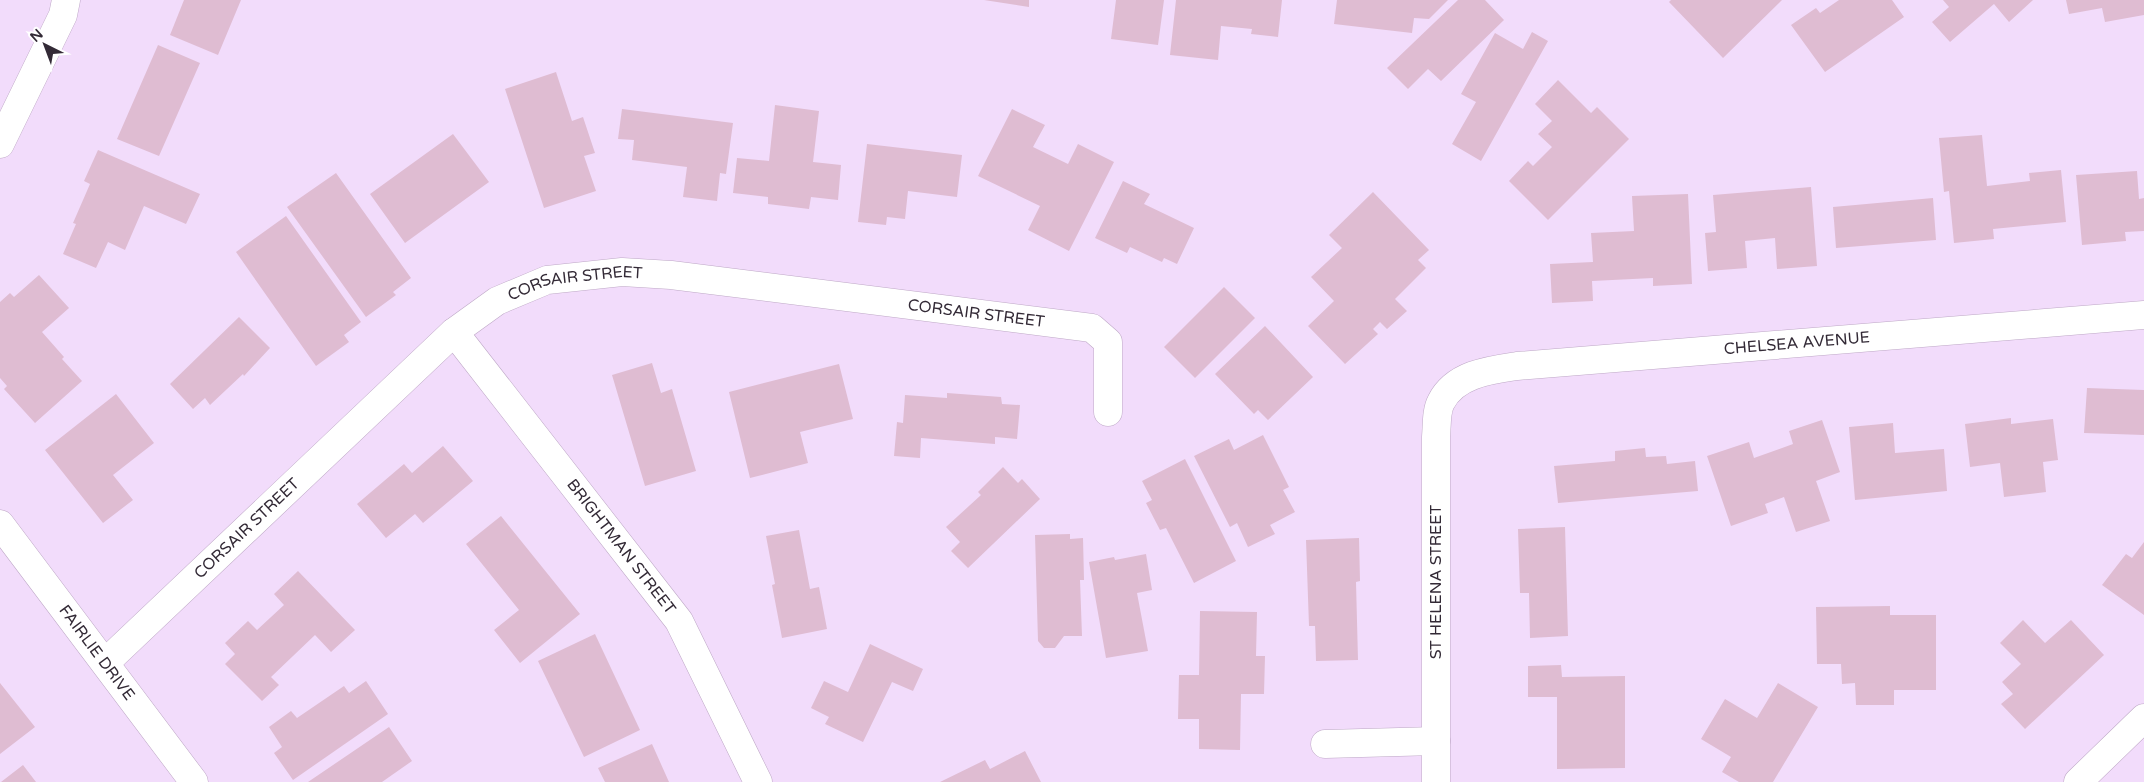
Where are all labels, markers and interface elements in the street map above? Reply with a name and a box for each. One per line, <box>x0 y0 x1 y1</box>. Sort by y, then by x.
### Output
north arrow <box>20 20 70 70</box>
text: N <box>27 26 47 46</box>
street label: CORSAIR STREET <box>505 262 643 305</box>
street label: CORSAIR STREET <box>907 295 1046 332</box>
street label: CHELSEA AVENUE <box>1723 327 1871 359</box>
street label: CORSAIR STREET <box>190 474 304 583</box>
street label: BRIGHTMAN STREET <box>562 475 680 618</box>
street label: ST HELENA STREET <box>1426 505 1446 659</box>
street label: FAIRLIE DRIVE <box>54 601 139 704</box>

